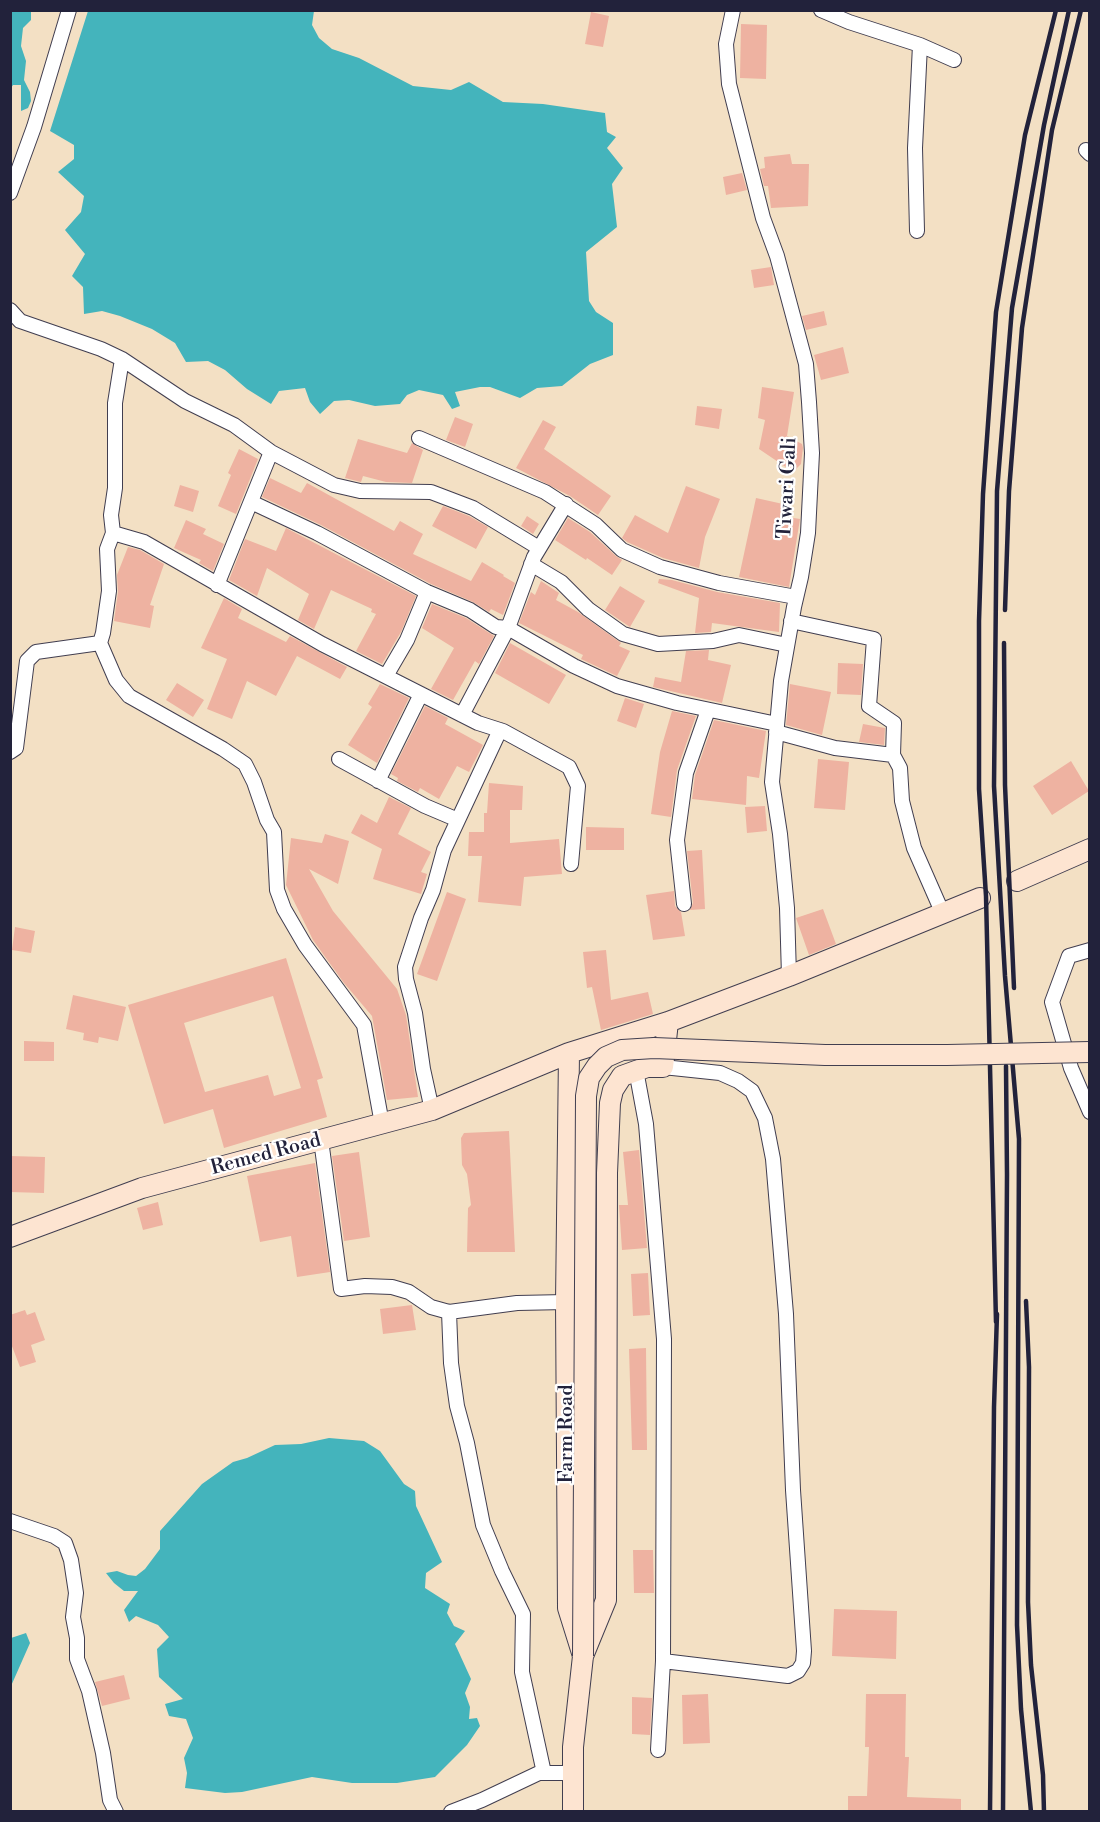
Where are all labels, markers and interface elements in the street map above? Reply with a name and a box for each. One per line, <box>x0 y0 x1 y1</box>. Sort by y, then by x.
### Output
street label: Tiwari Gali <box>773 437 803 539</box>
street label: Remed Road <box>208 1129 324 1181</box>
street label: Farm Road <box>555 1384 579 1484</box>

